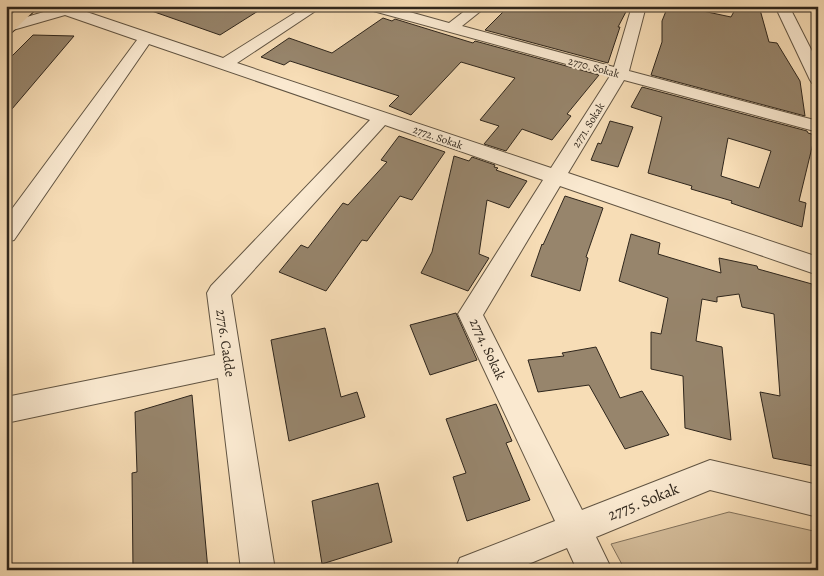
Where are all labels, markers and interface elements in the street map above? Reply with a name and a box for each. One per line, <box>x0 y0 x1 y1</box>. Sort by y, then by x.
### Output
street label: 2770. Sokak <box>567 53 622 82</box>
street label: 2771. Sokak <box>569 99 608 151</box>
street label: 2772. Sokak <box>411 122 465 153</box>
street label: 2776. Cadde <box>211 308 240 378</box>
street label: 2774. Sokak <box>465 315 510 383</box>
street label: 2775. Sokak <box>605 478 682 526</box>

